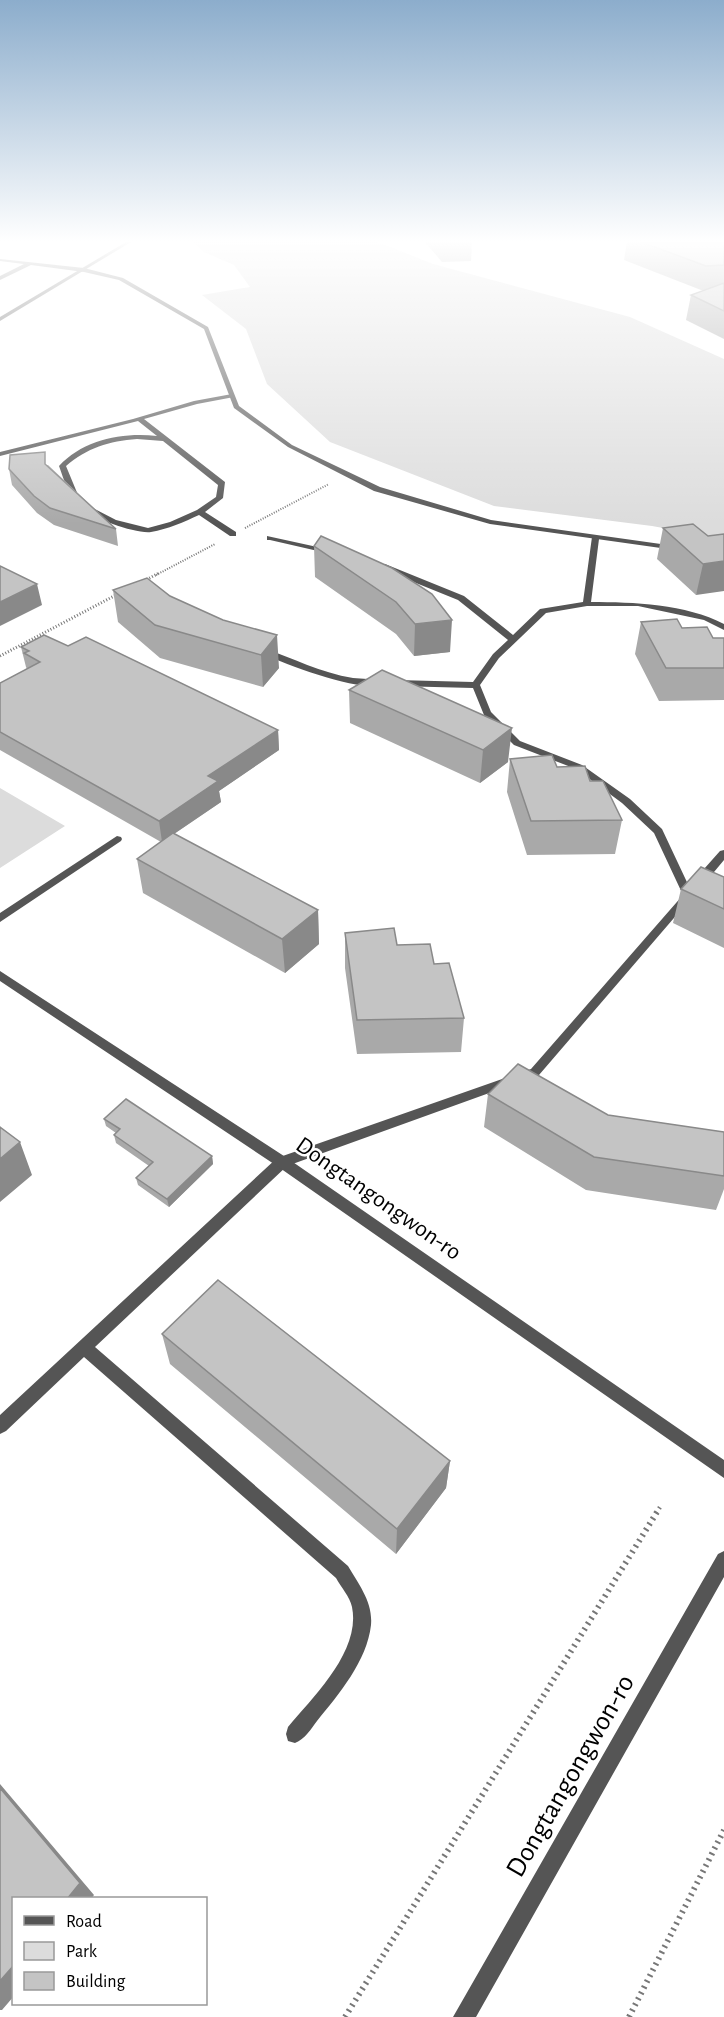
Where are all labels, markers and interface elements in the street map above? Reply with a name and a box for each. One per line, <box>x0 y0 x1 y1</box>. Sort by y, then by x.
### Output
street label: Dongtangongwon-ro <box>291 1133 466 1265</box>
street label: Dongtangongwon-ro <box>501 1670 640 1882</box>
legend <box>12 1897 207 2005</box>
text: Road <box>66 1913 102 1931</box>
text: Park <box>66 1943 98 1961</box>
text: Building <box>66 1973 126 1991</box>

